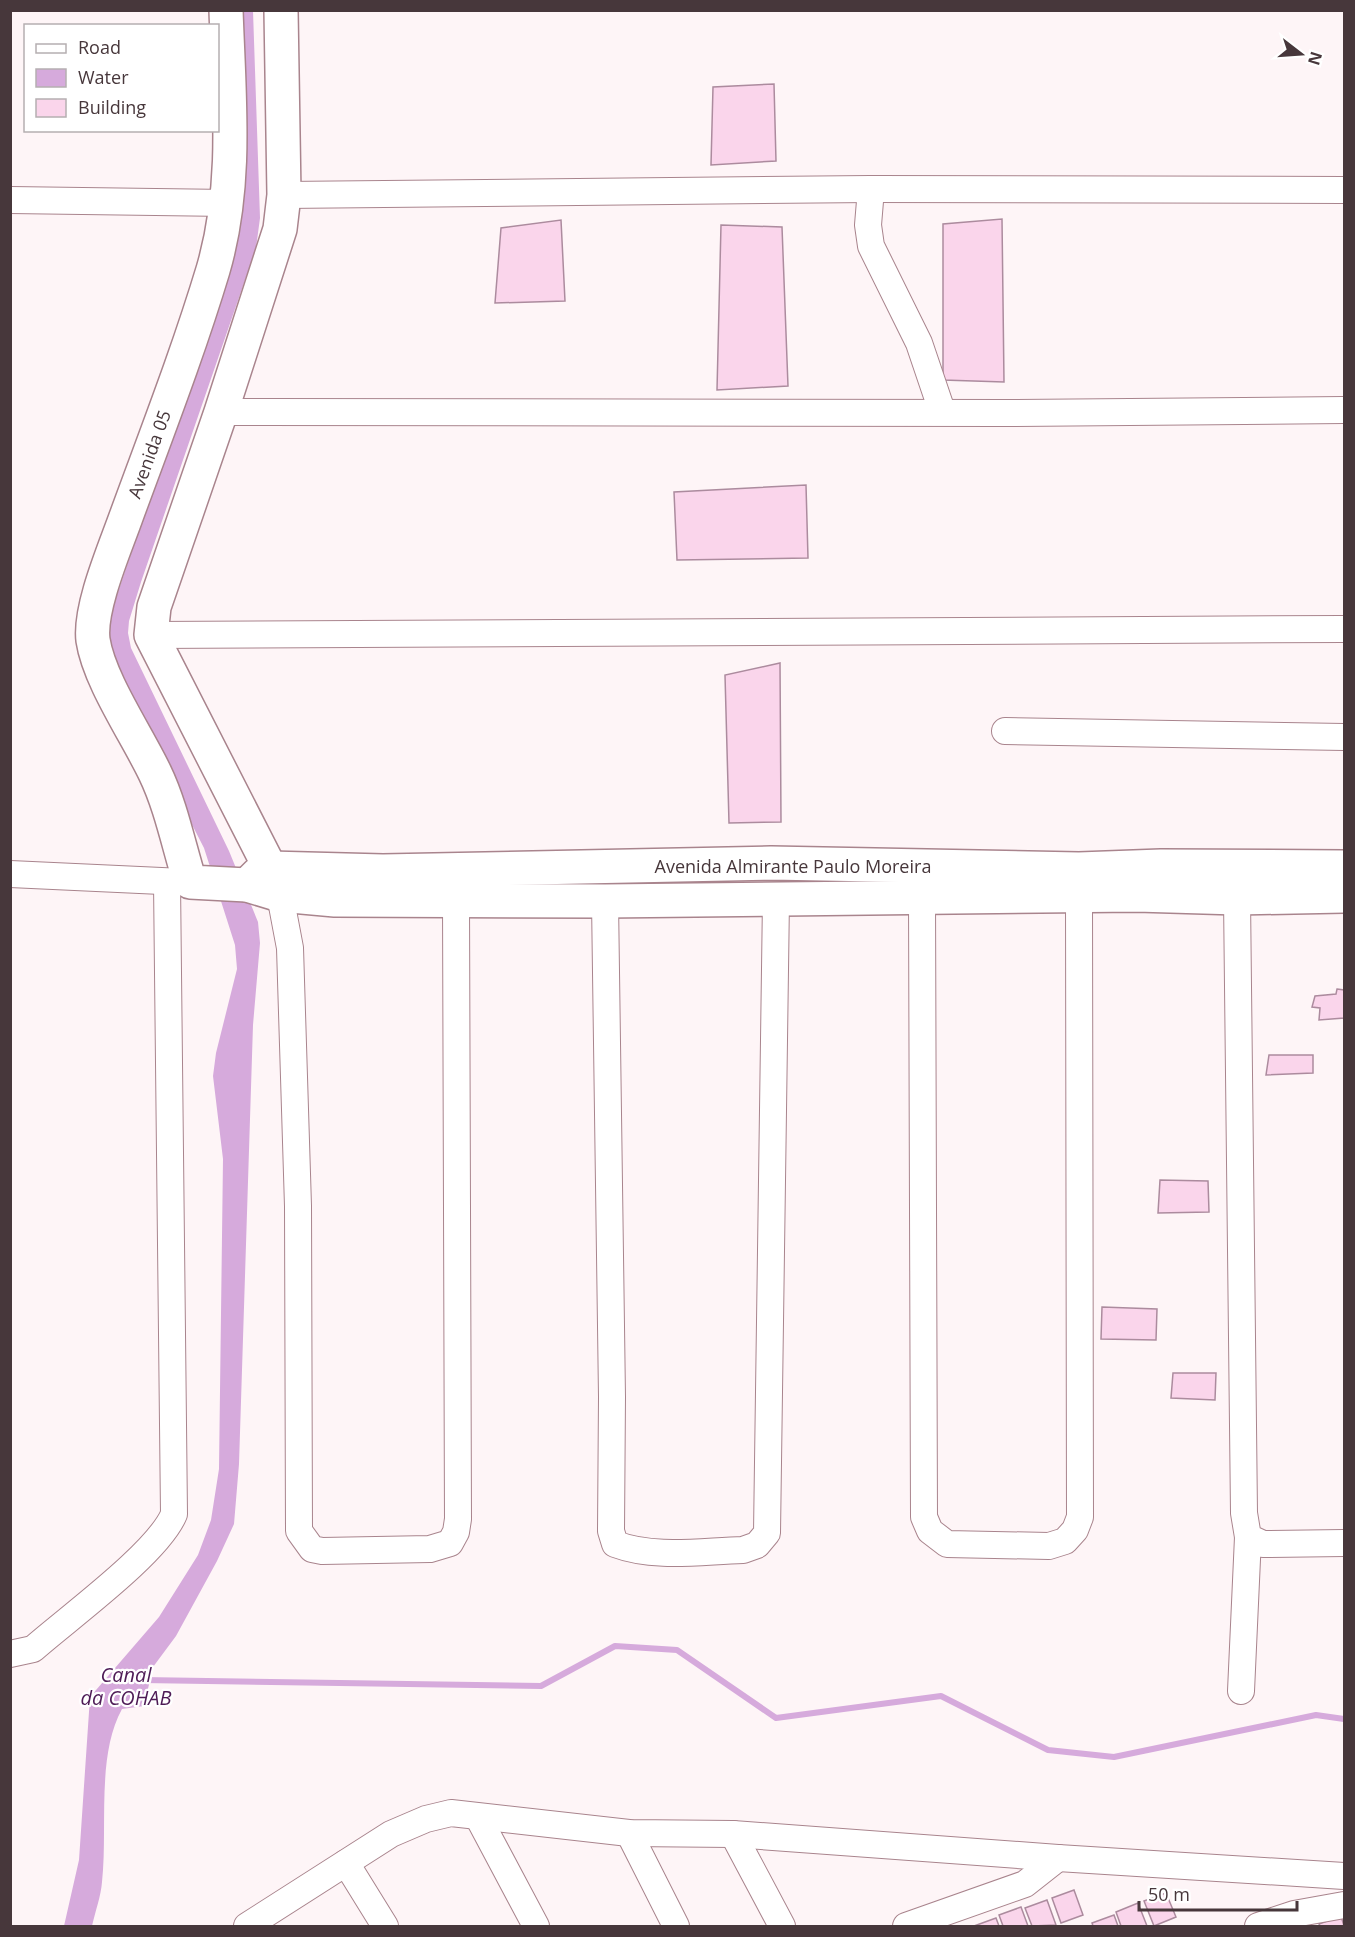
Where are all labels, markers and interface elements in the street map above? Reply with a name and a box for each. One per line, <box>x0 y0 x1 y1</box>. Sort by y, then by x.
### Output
legend <box>24 24 219 132</box>
north arrow <box>1271 24 1331 84</box>
text: Road <box>78 35 121 59</box>
text: N <box>1303 49 1328 68</box>
text: Water <box>78 65 129 89</box>
text: Building <box>78 95 146 119</box>
street label: Avenida 05 <box>122 407 176 501</box>
street label: Avenida Almirante Paulo Moreira <box>655 854 931 878</box>
water label: Canal da COHAB <box>80 1661 172 1711</box>
scale bar <box>1139 1874 1296 1912</box>
text: 50 m <box>1148 1882 1190 1906</box>

